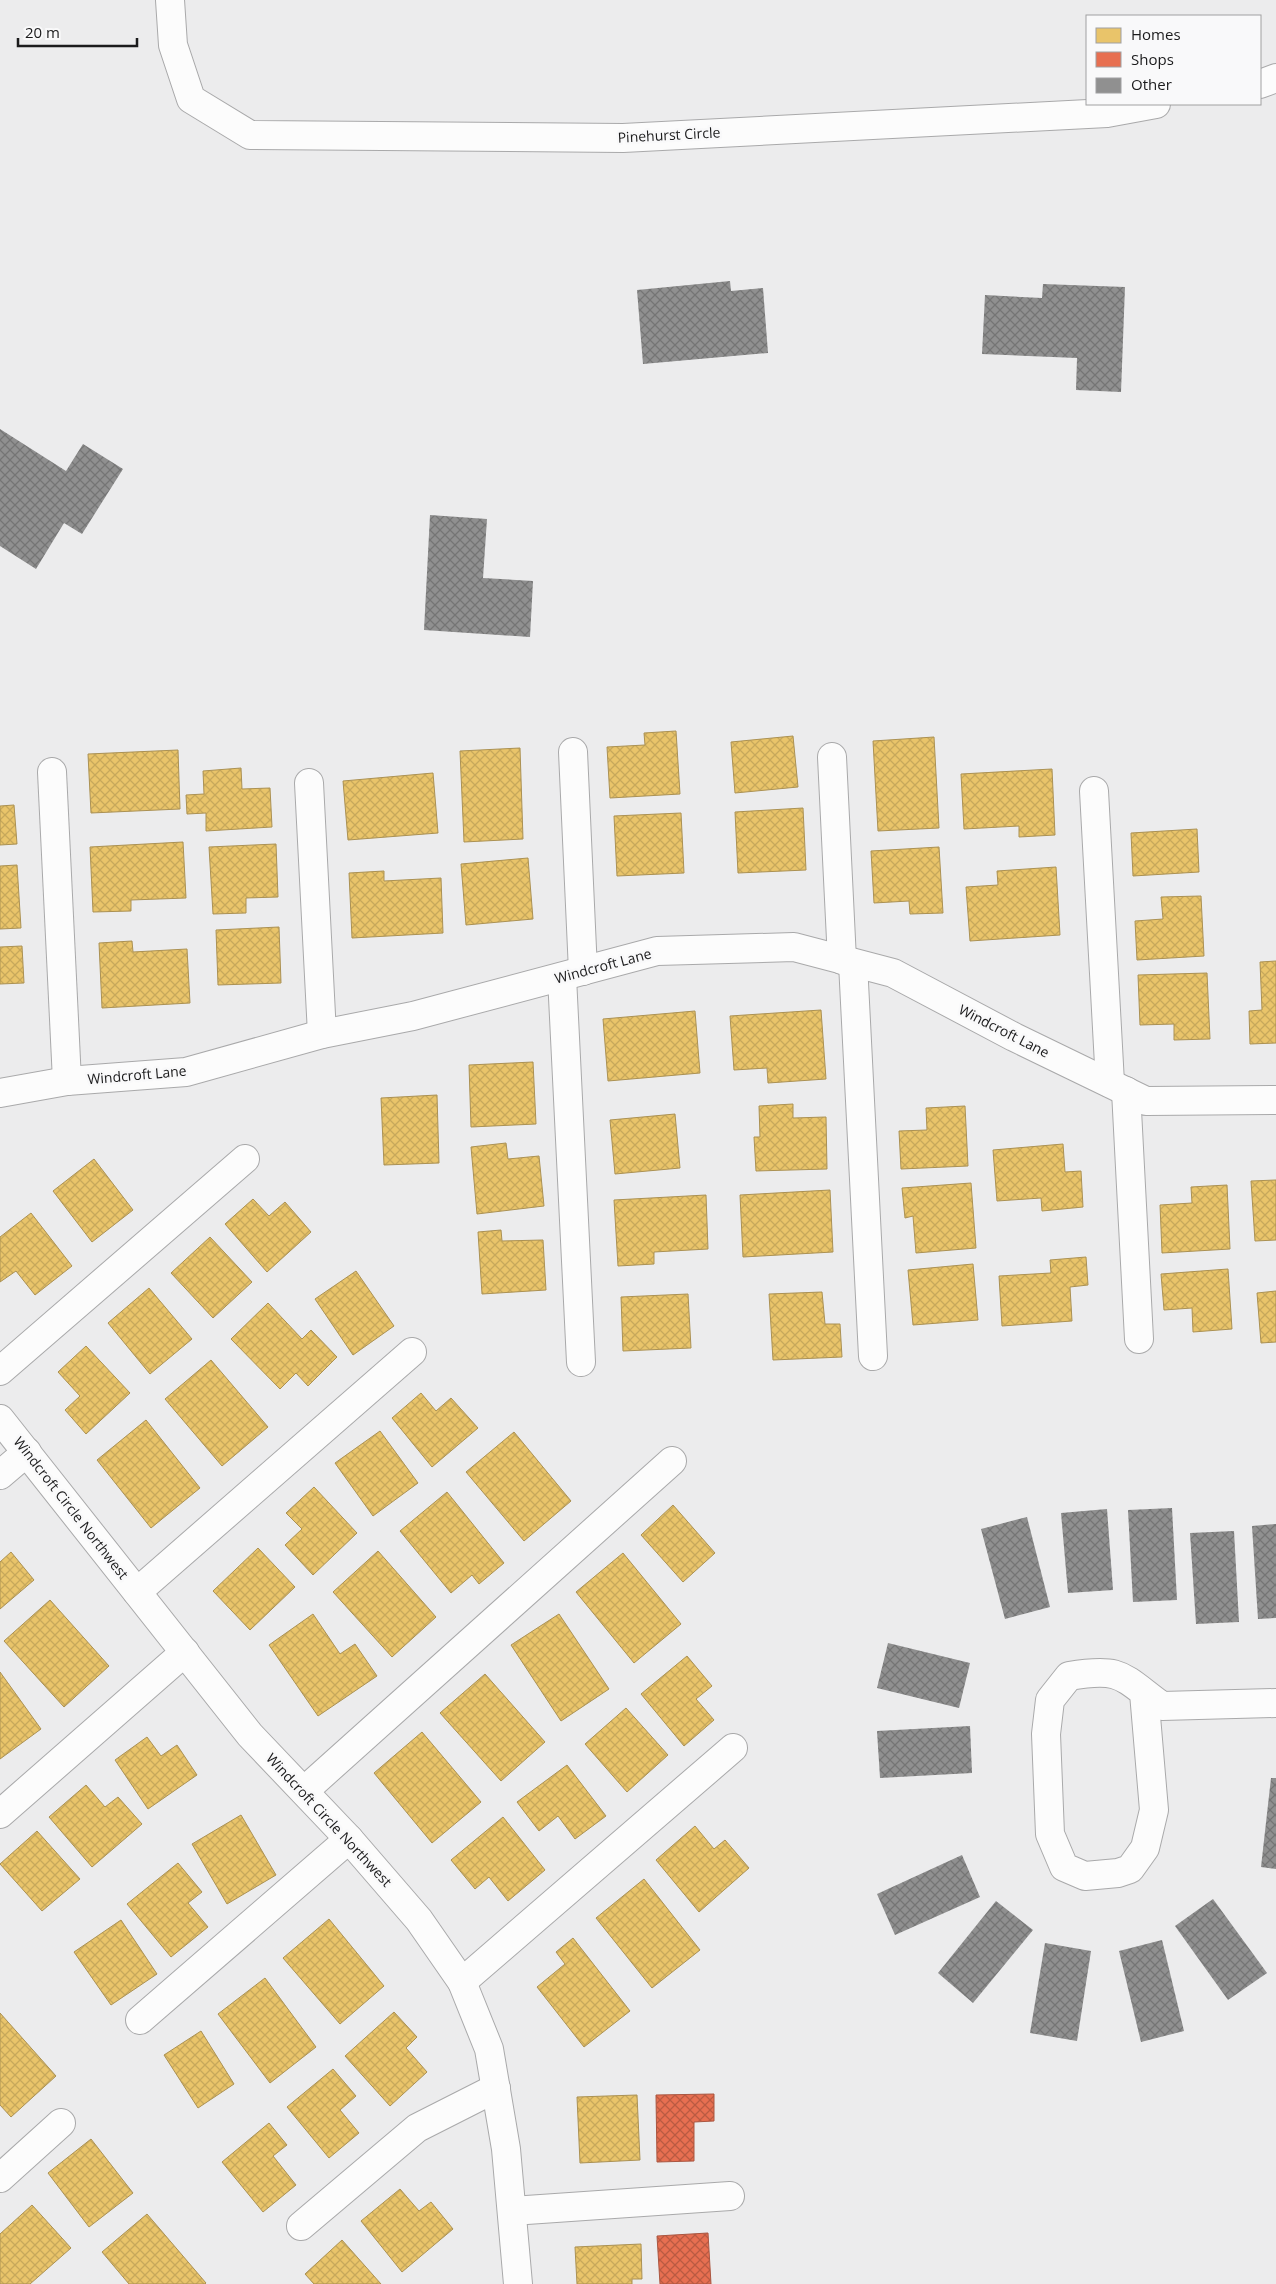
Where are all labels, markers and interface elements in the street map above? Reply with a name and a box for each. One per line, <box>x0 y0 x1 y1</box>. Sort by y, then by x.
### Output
scale bar <box>18 15 136 47</box>
legend <box>1086 15 1261 105</box>
text: 20 m <box>25 22 60 42</box>
text: Homes <box>1131 24 1181 44</box>
text: Shops <box>1131 49 1174 69</box>
text: Other <box>1131 74 1172 94</box>
street label: Pinehurst Circle <box>617 122 721 147</box>
street label: Windcroft Lane <box>552 943 653 988</box>
street label: Windcroft Lane <box>956 1000 1053 1062</box>
street label: Windcroft Lane <box>87 1061 187 1088</box>
street label: Windcroft Circle Northwest <box>10 1432 133 1583</box>
street label: Windcroft Circle Northwest <box>262 1749 396 1891</box>

